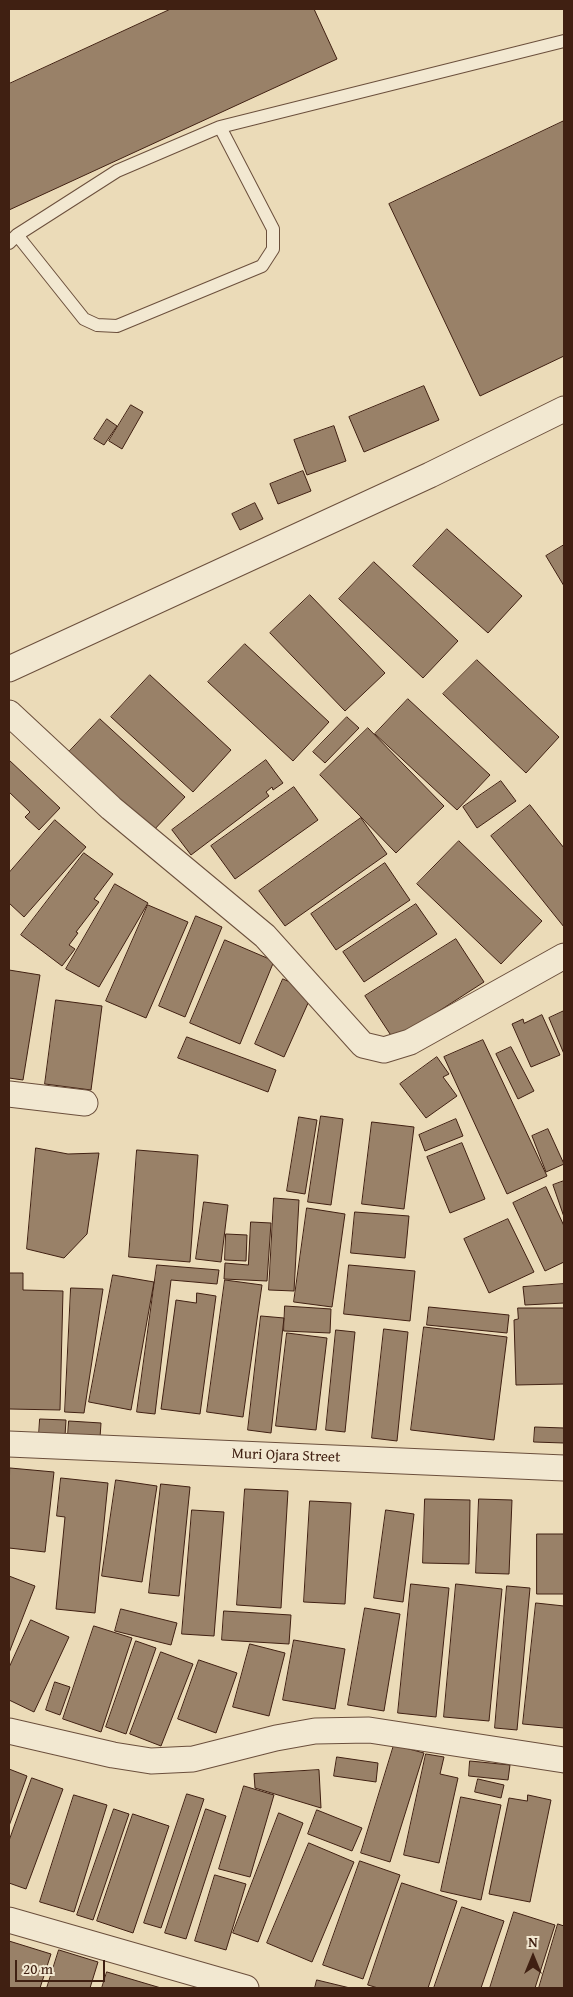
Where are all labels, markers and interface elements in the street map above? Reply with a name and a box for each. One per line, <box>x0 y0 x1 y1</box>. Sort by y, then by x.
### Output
street label: Muri Ojara Street <box>231 1445 341 1467</box>
north arrow <box>508 1932 558 1982</box>
text: N <box>528 1932 538 1952</box>
scale bar <box>18 1950 108 1982</box>
text: 20 m <box>23 1958 53 1979</box>

